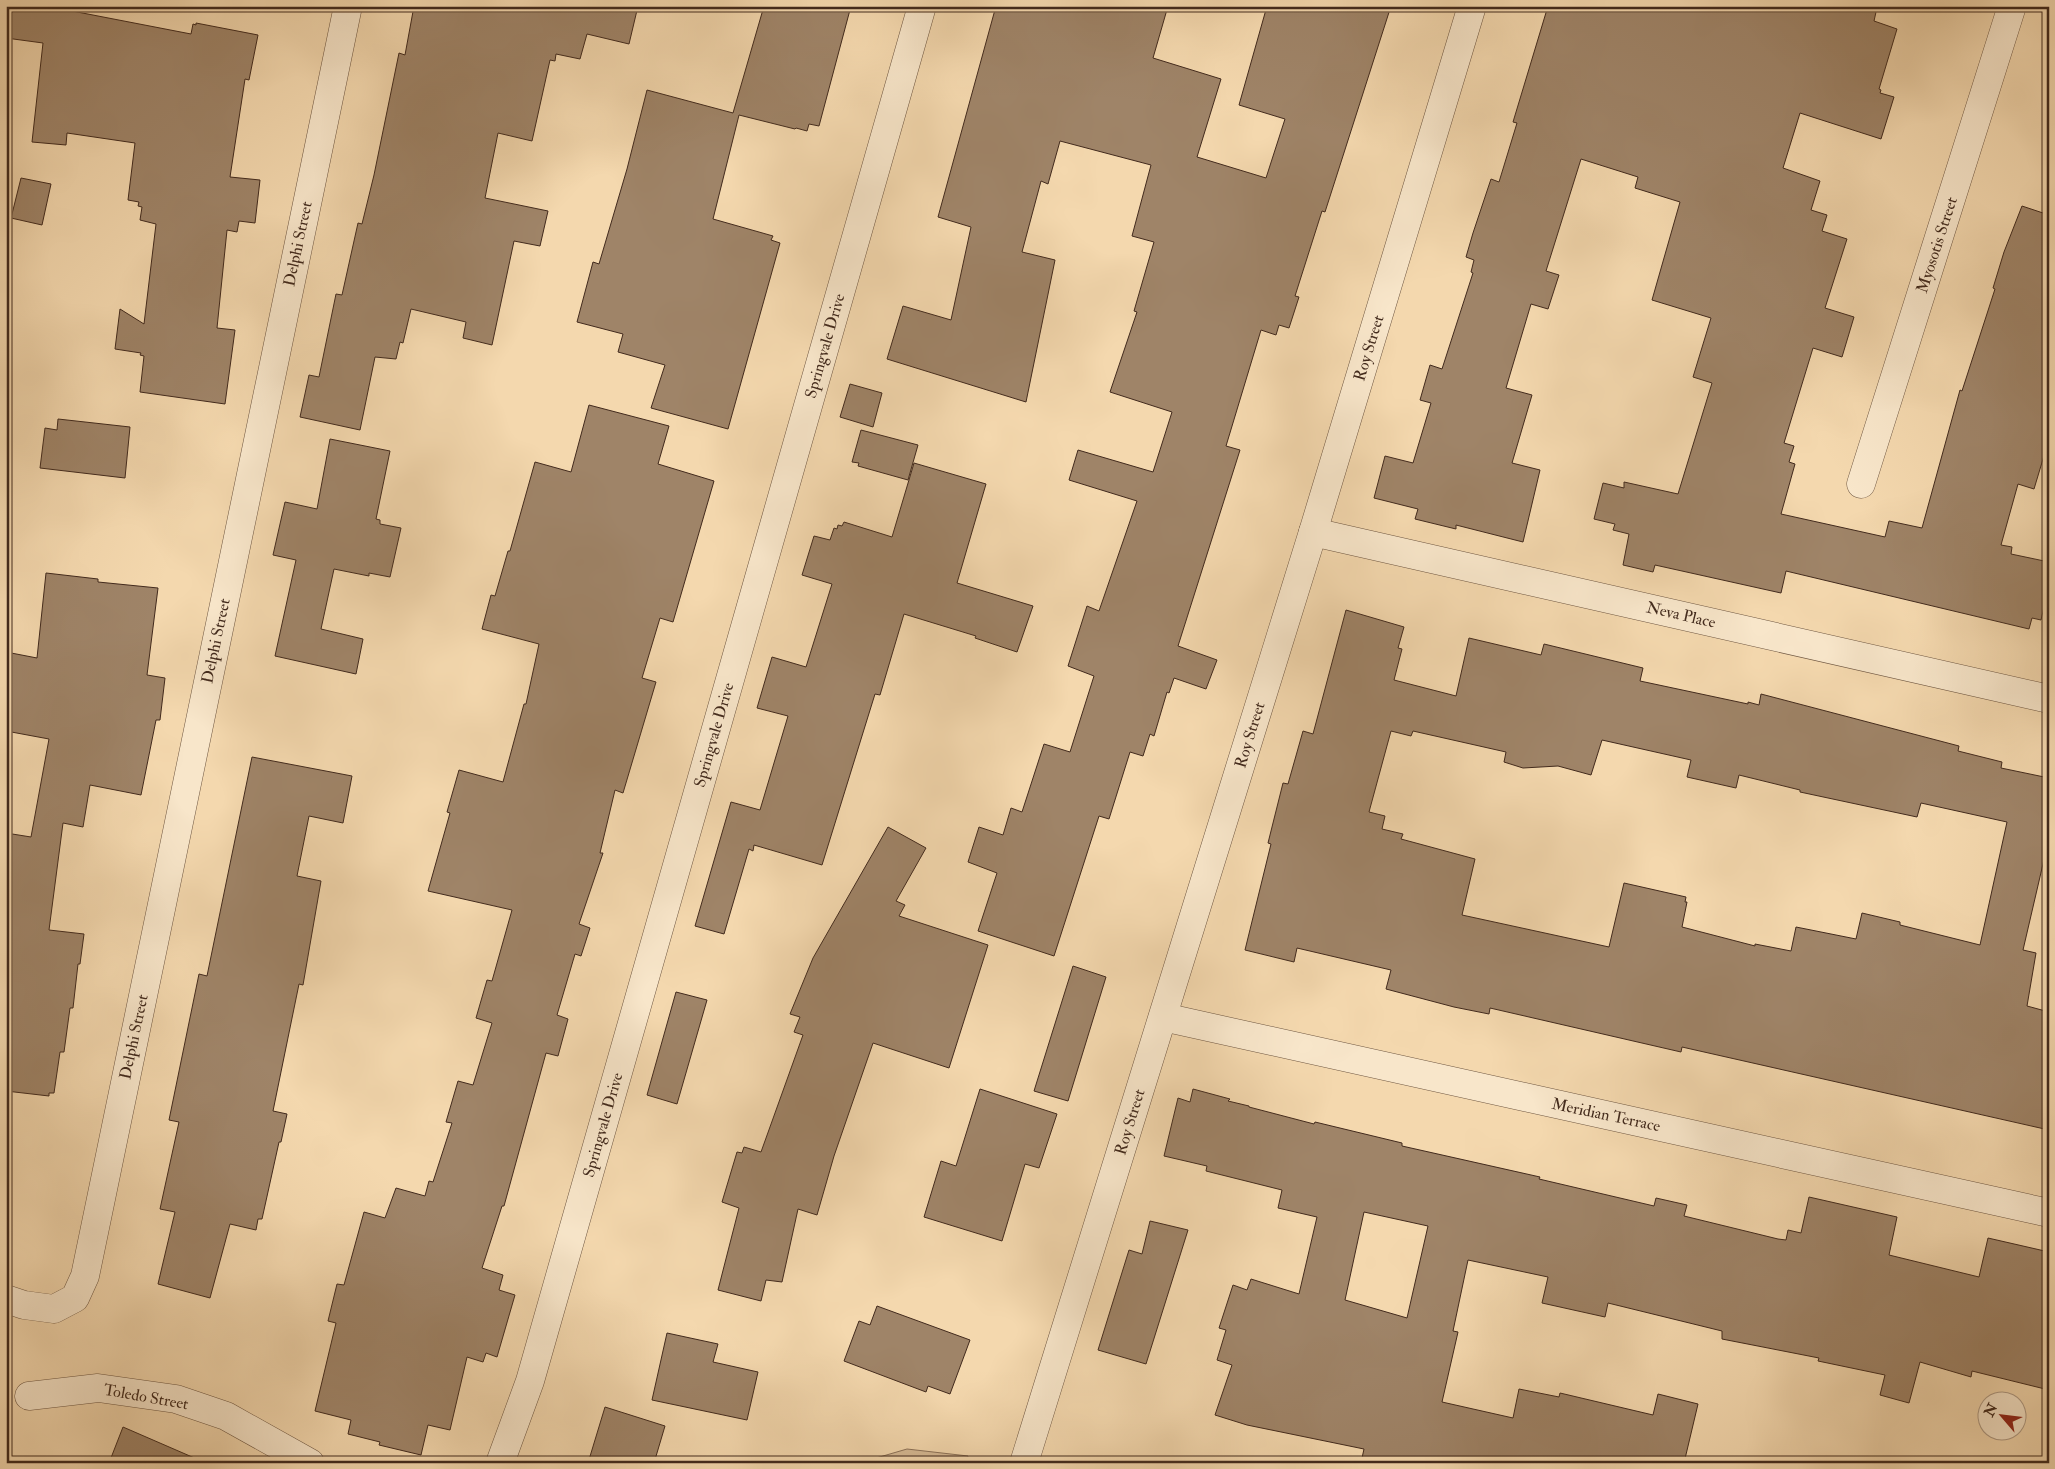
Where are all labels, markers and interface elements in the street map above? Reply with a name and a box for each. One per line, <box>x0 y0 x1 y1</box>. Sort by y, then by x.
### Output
street label: Myosotis Street <box>1912 194 1962 296</box>
street label: Delphi Street <box>279 200 318 289</box>
street label: Springvale Drive <box>801 291 850 401</box>
street label: Roy Street <box>1350 313 1388 383</box>
street label: Delphi Street <box>197 597 236 686</box>
street label: Neva Place <box>1644 597 1718 633</box>
street label: Springvale Drive <box>690 680 739 790</box>
street label: Roy Street <box>1231 700 1269 770</box>
street label: Delphi Street <box>115 993 154 1082</box>
street label: Springvale Drive <box>579 1070 628 1180</box>
street label: Roy Street <box>1111 1087 1149 1157</box>
street label: Meridian Terrace <box>1550 1094 1662 1136</box>
street label: Toledo Street <box>102 1380 190 1414</box>
north arrow <box>1978 1392 2028 1442</box>
text: N <box>1980 1400 2002 1421</box>

